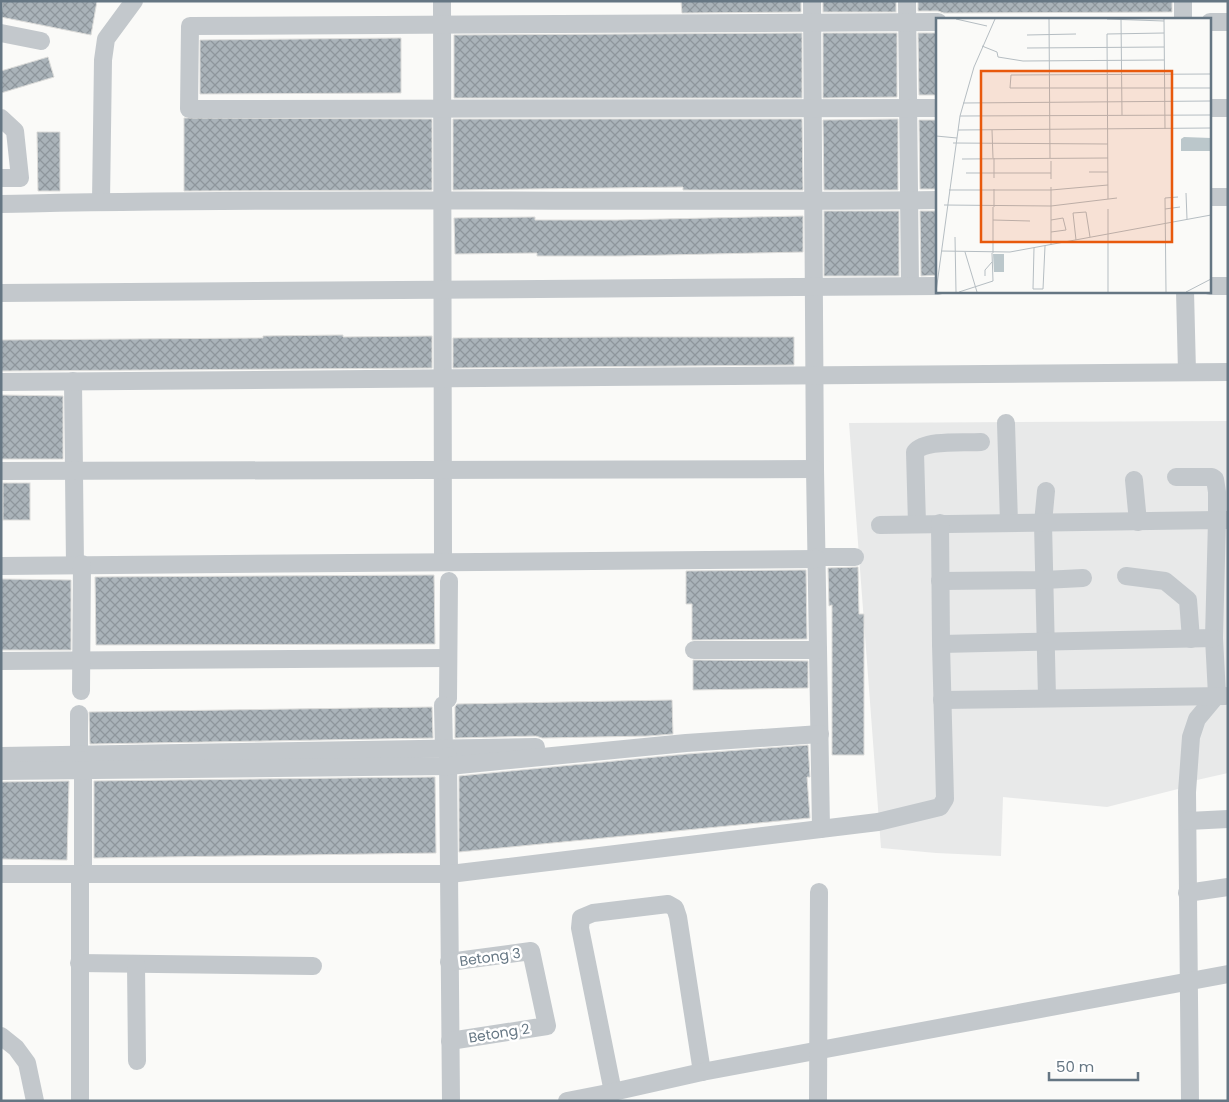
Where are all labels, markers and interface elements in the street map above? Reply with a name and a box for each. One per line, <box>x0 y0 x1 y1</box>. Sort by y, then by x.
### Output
inset map <box>936 18 1212 292</box>
street label: Betong 3 <box>458 943 522 971</box>
street label: Betong 2 <box>467 1018 531 1048</box>
scale bar <box>1049 1050 1138 1082</box>
text: 50 m <box>1056 1056 1094 1077</box>

